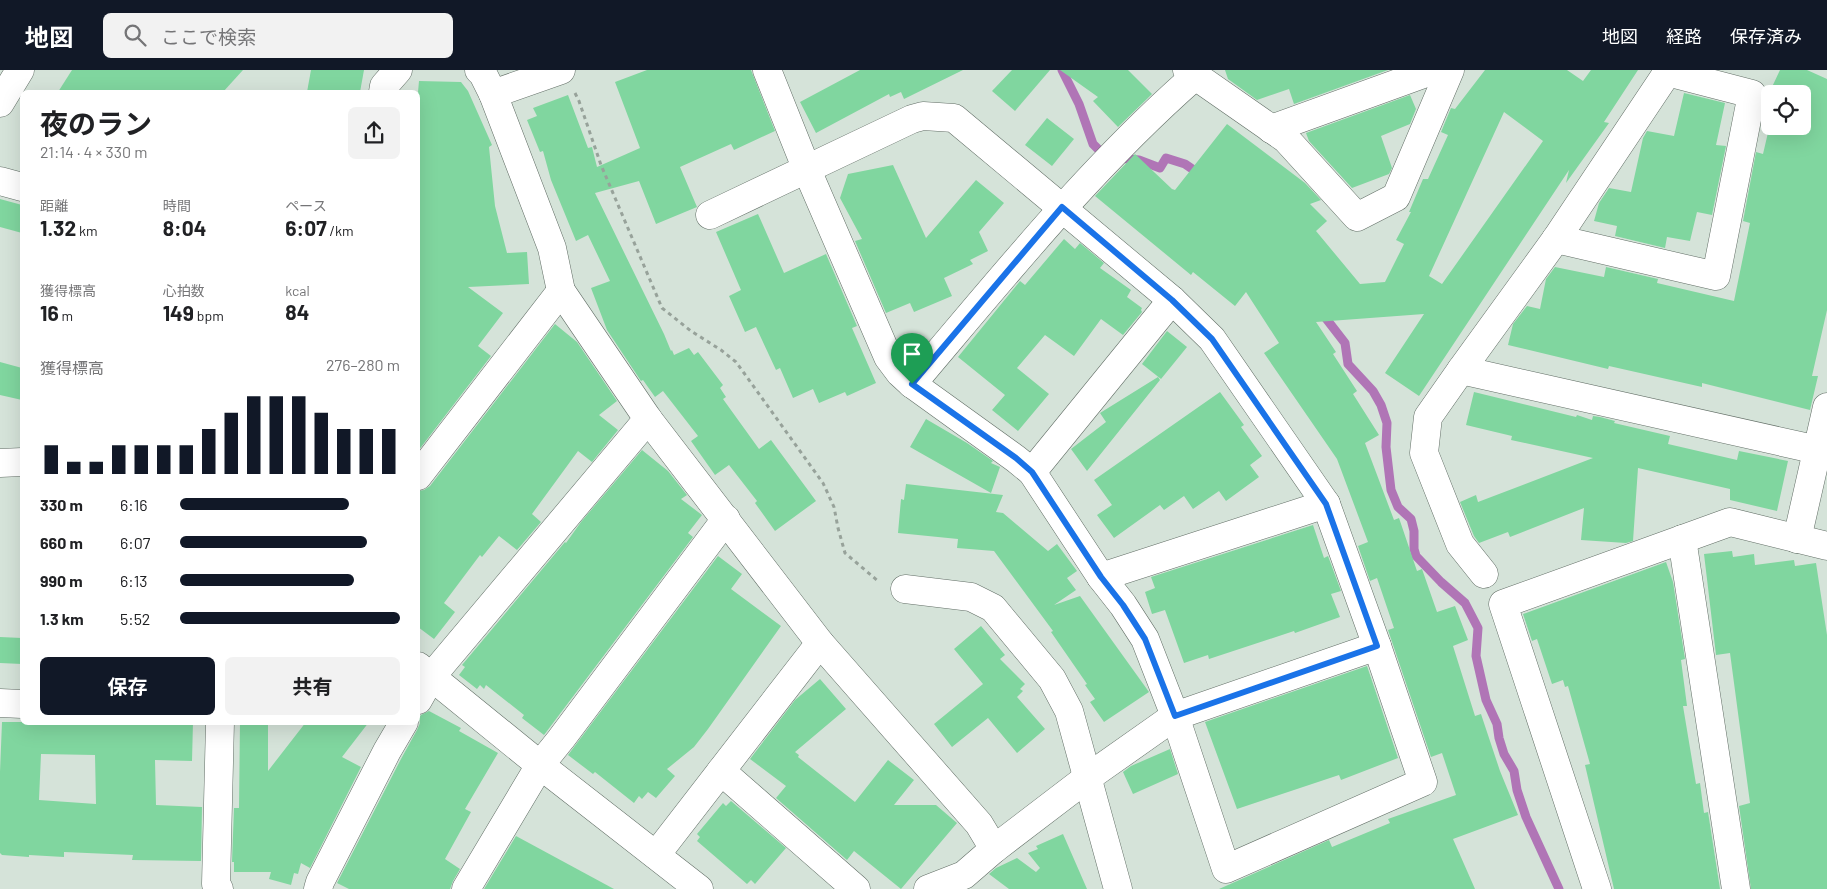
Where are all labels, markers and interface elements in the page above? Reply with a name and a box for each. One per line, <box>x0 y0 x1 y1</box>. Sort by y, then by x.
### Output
search box <box>103 13 453 58</box>
icon: search <box>121 21 149 49</box>
text: 地図 <box>25 22 73 51</box>
text: ここで検索 <box>161 25 256 48</box>
text: 地図 <box>1602 25 1638 47</box>
text: 経路 <box>1666 25 1702 47</box>
text: 保存済み <box>1730 25 1802 47</box>
map controls <box>1761 85 1811 135</box>
button: locate <box>1761 85 1811 135</box>
text: 夜のラン <box>40 106 152 140</box>
button: share <box>348 107 400 159</box>
text: 21:14 · 4 × 330 m <box>40 142 147 161</box>
text: 距離 <box>40 197 68 214</box>
text: 時間 <box>163 197 191 214</box>
text: ペース <box>285 197 327 214</box>
text: 1.32 <box>40 215 76 240</box>
text: 8:04 <box>163 215 206 240</box>
text: 6:07 <box>285 215 327 240</box>
text: km <box>76 222 98 239</box>
text: /km <box>327 222 354 239</box>
text: 獲得標高 <box>40 282 96 299</box>
text: 心拍数 <box>163 282 205 299</box>
text: kcal <box>285 282 310 299</box>
text: 84 <box>285 299 309 324</box>
text: 16 <box>40 300 59 325</box>
text: 149 <box>163 300 194 325</box>
text: m <box>59 307 73 324</box>
text: bpm <box>194 307 224 324</box>
pin <box>891 333 933 384</box>
icon: arrive <box>898 340 926 368</box>
text: 276–280 m <box>326 355 400 374</box>
text: 獲得標高 <box>40 358 104 377</box>
text: 330 m <box>40 495 83 514</box>
text: 6:16 <box>120 495 148 514</box>
text: 660 m <box>40 533 83 552</box>
text: 6:07 <box>120 533 150 552</box>
text: 990 m <box>40 571 83 590</box>
text: 6:13 <box>120 571 148 590</box>
text: 1.3 km <box>40 609 84 628</box>
text: 5:52 <box>120 609 150 628</box>
button: 保存 <box>40 657 215 715</box>
button: 共有 <box>225 657 400 715</box>

